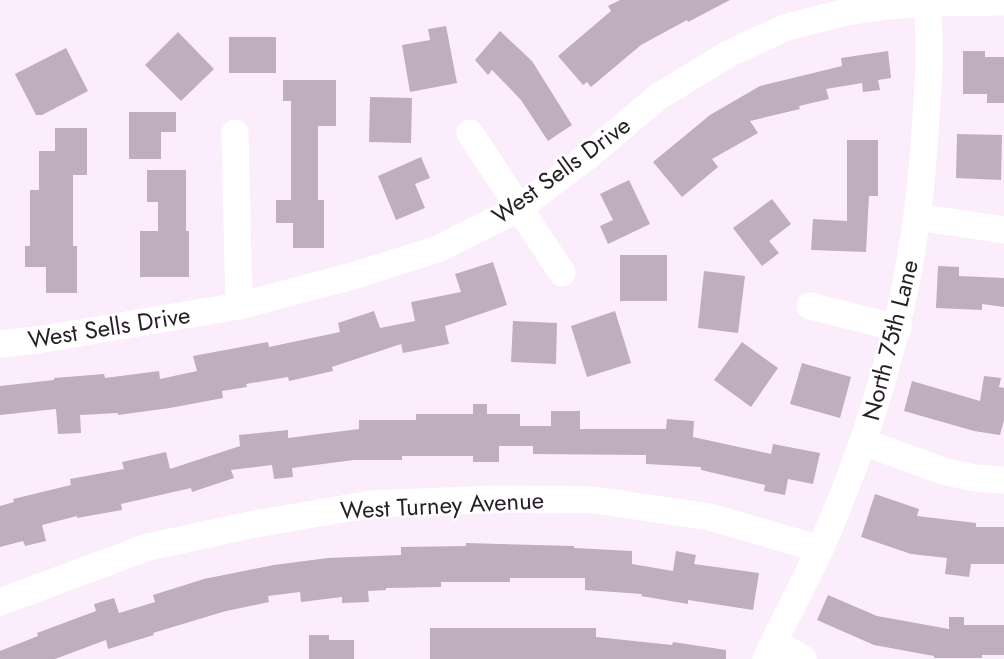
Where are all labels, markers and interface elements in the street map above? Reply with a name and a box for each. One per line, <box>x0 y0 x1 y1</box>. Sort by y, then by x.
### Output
street label: West Sells Drive <box>485 108 637 232</box>
street label: North 75th Lane <box>853 256 927 424</box>
street label: West Sells Drive <box>25 297 193 357</box>
street label: West Turney Avenue <box>339 482 545 528</box>

